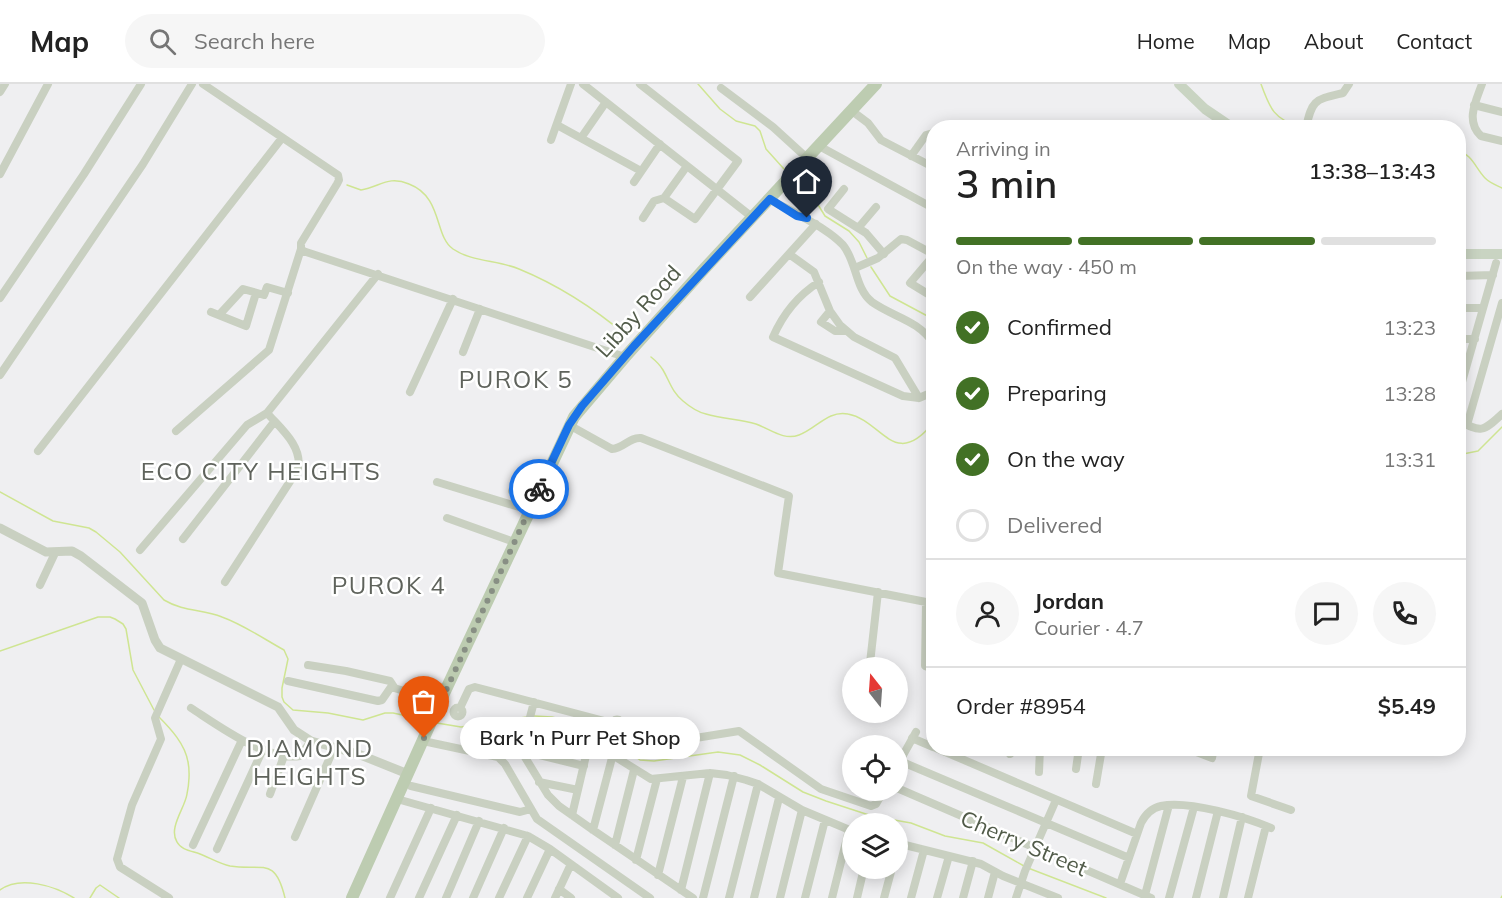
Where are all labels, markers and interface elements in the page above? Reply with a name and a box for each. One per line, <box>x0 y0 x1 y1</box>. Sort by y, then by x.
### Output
search box <box>125 14 545 68</box>
text: Map <box>30 24 89 59</box>
icon: search <box>146 25 179 58</box>
text: Search here <box>194 27 315 55</box>
text: Home <box>1137 28 1195 54</box>
text: Map <box>1228 28 1271 54</box>
text: About <box>1304 28 1363 54</box>
text: Contact <box>1396 28 1472 54</box>
text: Arriving in <box>956 136 1051 161</box>
pin <box>781 156 832 218</box>
text: 13:38–13:43 <box>1309 157 1436 185</box>
text: 3 min <box>956 159 1057 208</box>
icon: home <box>790 165 823 198</box>
text: On the way · 450 m <box>956 254 1137 279</box>
street label: Libby Road <box>589 259 687 363</box>
icon: check <box>956 311 989 344</box>
text: Confirmed <box>1007 313 1112 341</box>
text: 13:23 <box>1383 315 1436 340</box>
district label: PUROK 5 <box>459 364 573 394</box>
icon: check <box>956 377 989 410</box>
text: Preparing <box>1007 379 1107 407</box>
text: 13:28 <box>1383 381 1436 406</box>
icon: check <box>956 443 989 476</box>
text: On the way <box>1007 445 1125 473</box>
text: 13:31 <box>1383 447 1436 472</box>
district label: ECO CITY HEIGHTS <box>141 456 381 486</box>
courier <box>509 459 569 519</box>
icon: bike <box>523 473 556 506</box>
text: Delivered <box>1007 511 1102 539</box>
district label: PUROK 4 <box>332 570 446 600</box>
button: person <box>956 582 1019 645</box>
button: chat <box>1295 582 1358 645</box>
button: phone <box>1373 582 1436 645</box>
text: Jordan <box>1034 587 1104 615</box>
text: Courier · 4.7 <box>1034 615 1144 640</box>
north arrow <box>842 657 908 723</box>
map controls <box>842 657 908 879</box>
pin <box>398 676 449 738</box>
icon: bag <box>407 685 440 718</box>
text: Order #8954 <box>956 692 1086 720</box>
text: $5.49 <box>1378 692 1436 720</box>
callout: Bark 'n Purr Pet Shop <box>460 717 700 759</box>
text: Bark 'n Purr Pet Shop <box>480 725 680 750</box>
district label: DIAMOND HEIGHTS <box>246 733 374 791</box>
button: locate <box>842 735 908 801</box>
street label: Cherry Street <box>956 804 1092 882</box>
button: layers <box>842 813 908 879</box>

